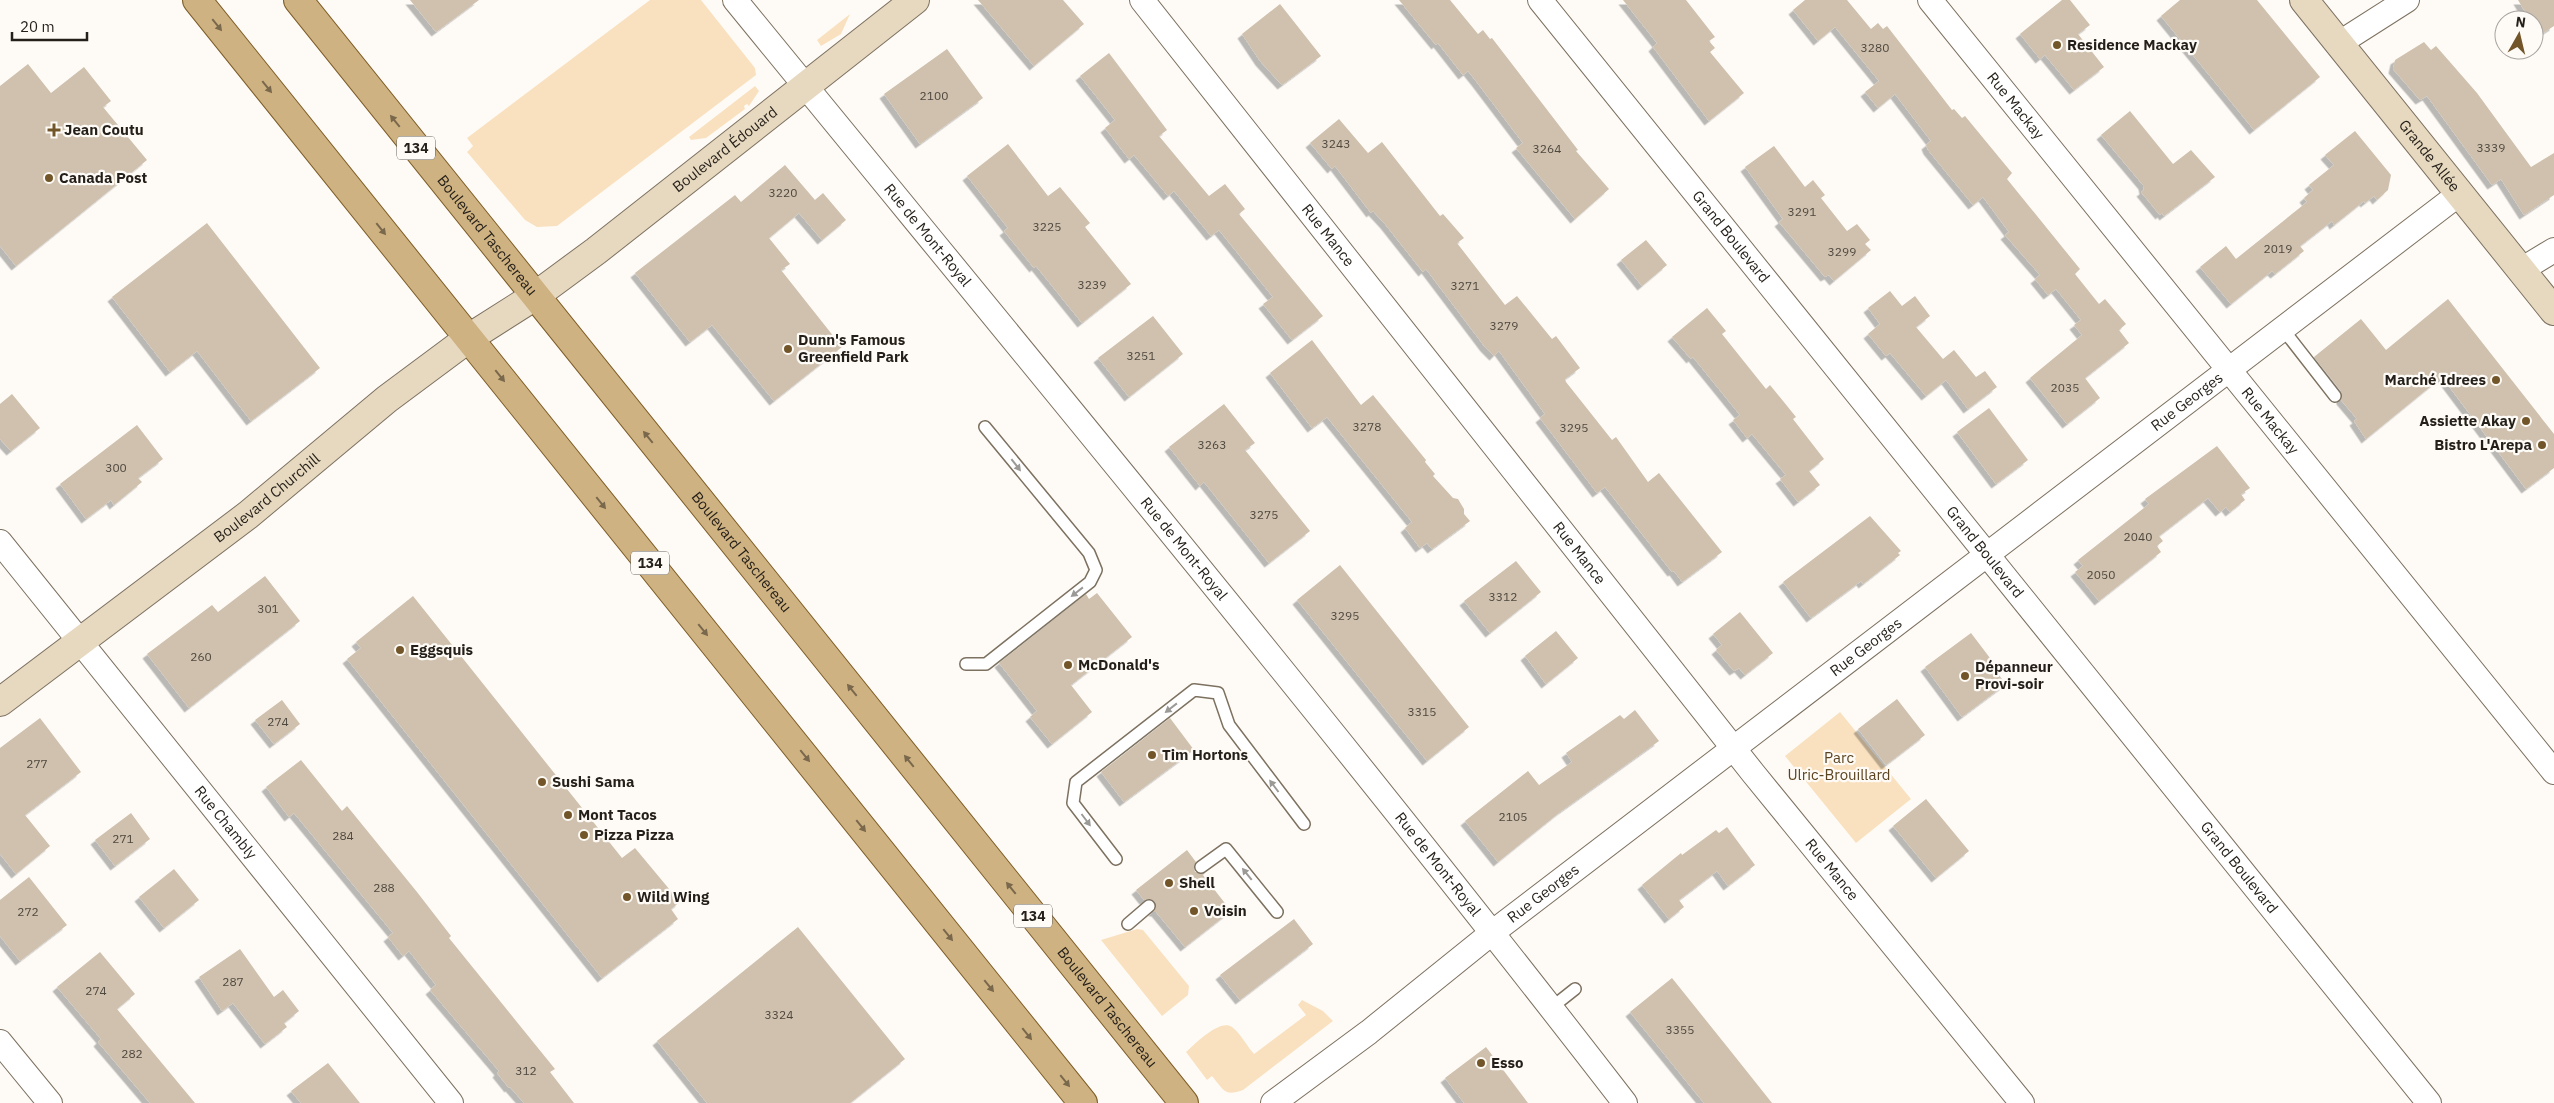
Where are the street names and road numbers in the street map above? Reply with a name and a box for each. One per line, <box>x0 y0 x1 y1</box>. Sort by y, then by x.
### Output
street label: Rue Mackay <box>1983 68 2049 143</box>
street label: Boulevard Édouard <box>668 102 781 196</box>
street label: Grande Allée <box>2395 116 2464 195</box>
road number: 134 <box>397 136 435 160</box>
street label: Boulevard Taschereau <box>433 171 542 299</box>
street label: Rue de Mont-Royal <box>880 180 976 290</box>
street label: Grand Boulevard <box>1688 186 1774 286</box>
street label: Rue Mance <box>1298 200 1359 270</box>
street label: Rue Georges <box>2147 368 2226 435</box>
street label: Rue Mackay <box>2238 383 2304 458</box>
street label: Boulevard Churchill <box>210 449 324 547</box>
street label: Boulevard Taschereau <box>688 488 796 616</box>
street label: Rue de Mont-Royal <box>1137 493 1232 604</box>
street label: Grand Boulevard <box>1942 502 2028 602</box>
street label: Rue Mance <box>1549 518 1610 588</box>
road number: 134 <box>631 552 669 574</box>
street label: Rue Georges <box>1826 613 1905 680</box>
street label: Rue Chambly <box>191 782 262 863</box>
street label: Rue de Mont-Royal <box>1391 808 1485 920</box>
street label: Grand Boulevard <box>2197 817 2282 917</box>
street label: Rue Mance <box>1801 834 1863 904</box>
street label: Rue Georges <box>1503 860 1583 927</box>
road number: 134 <box>1014 904 1052 928</box>
street label: Boulevard Taschereau <box>1053 943 1162 1071</box>

